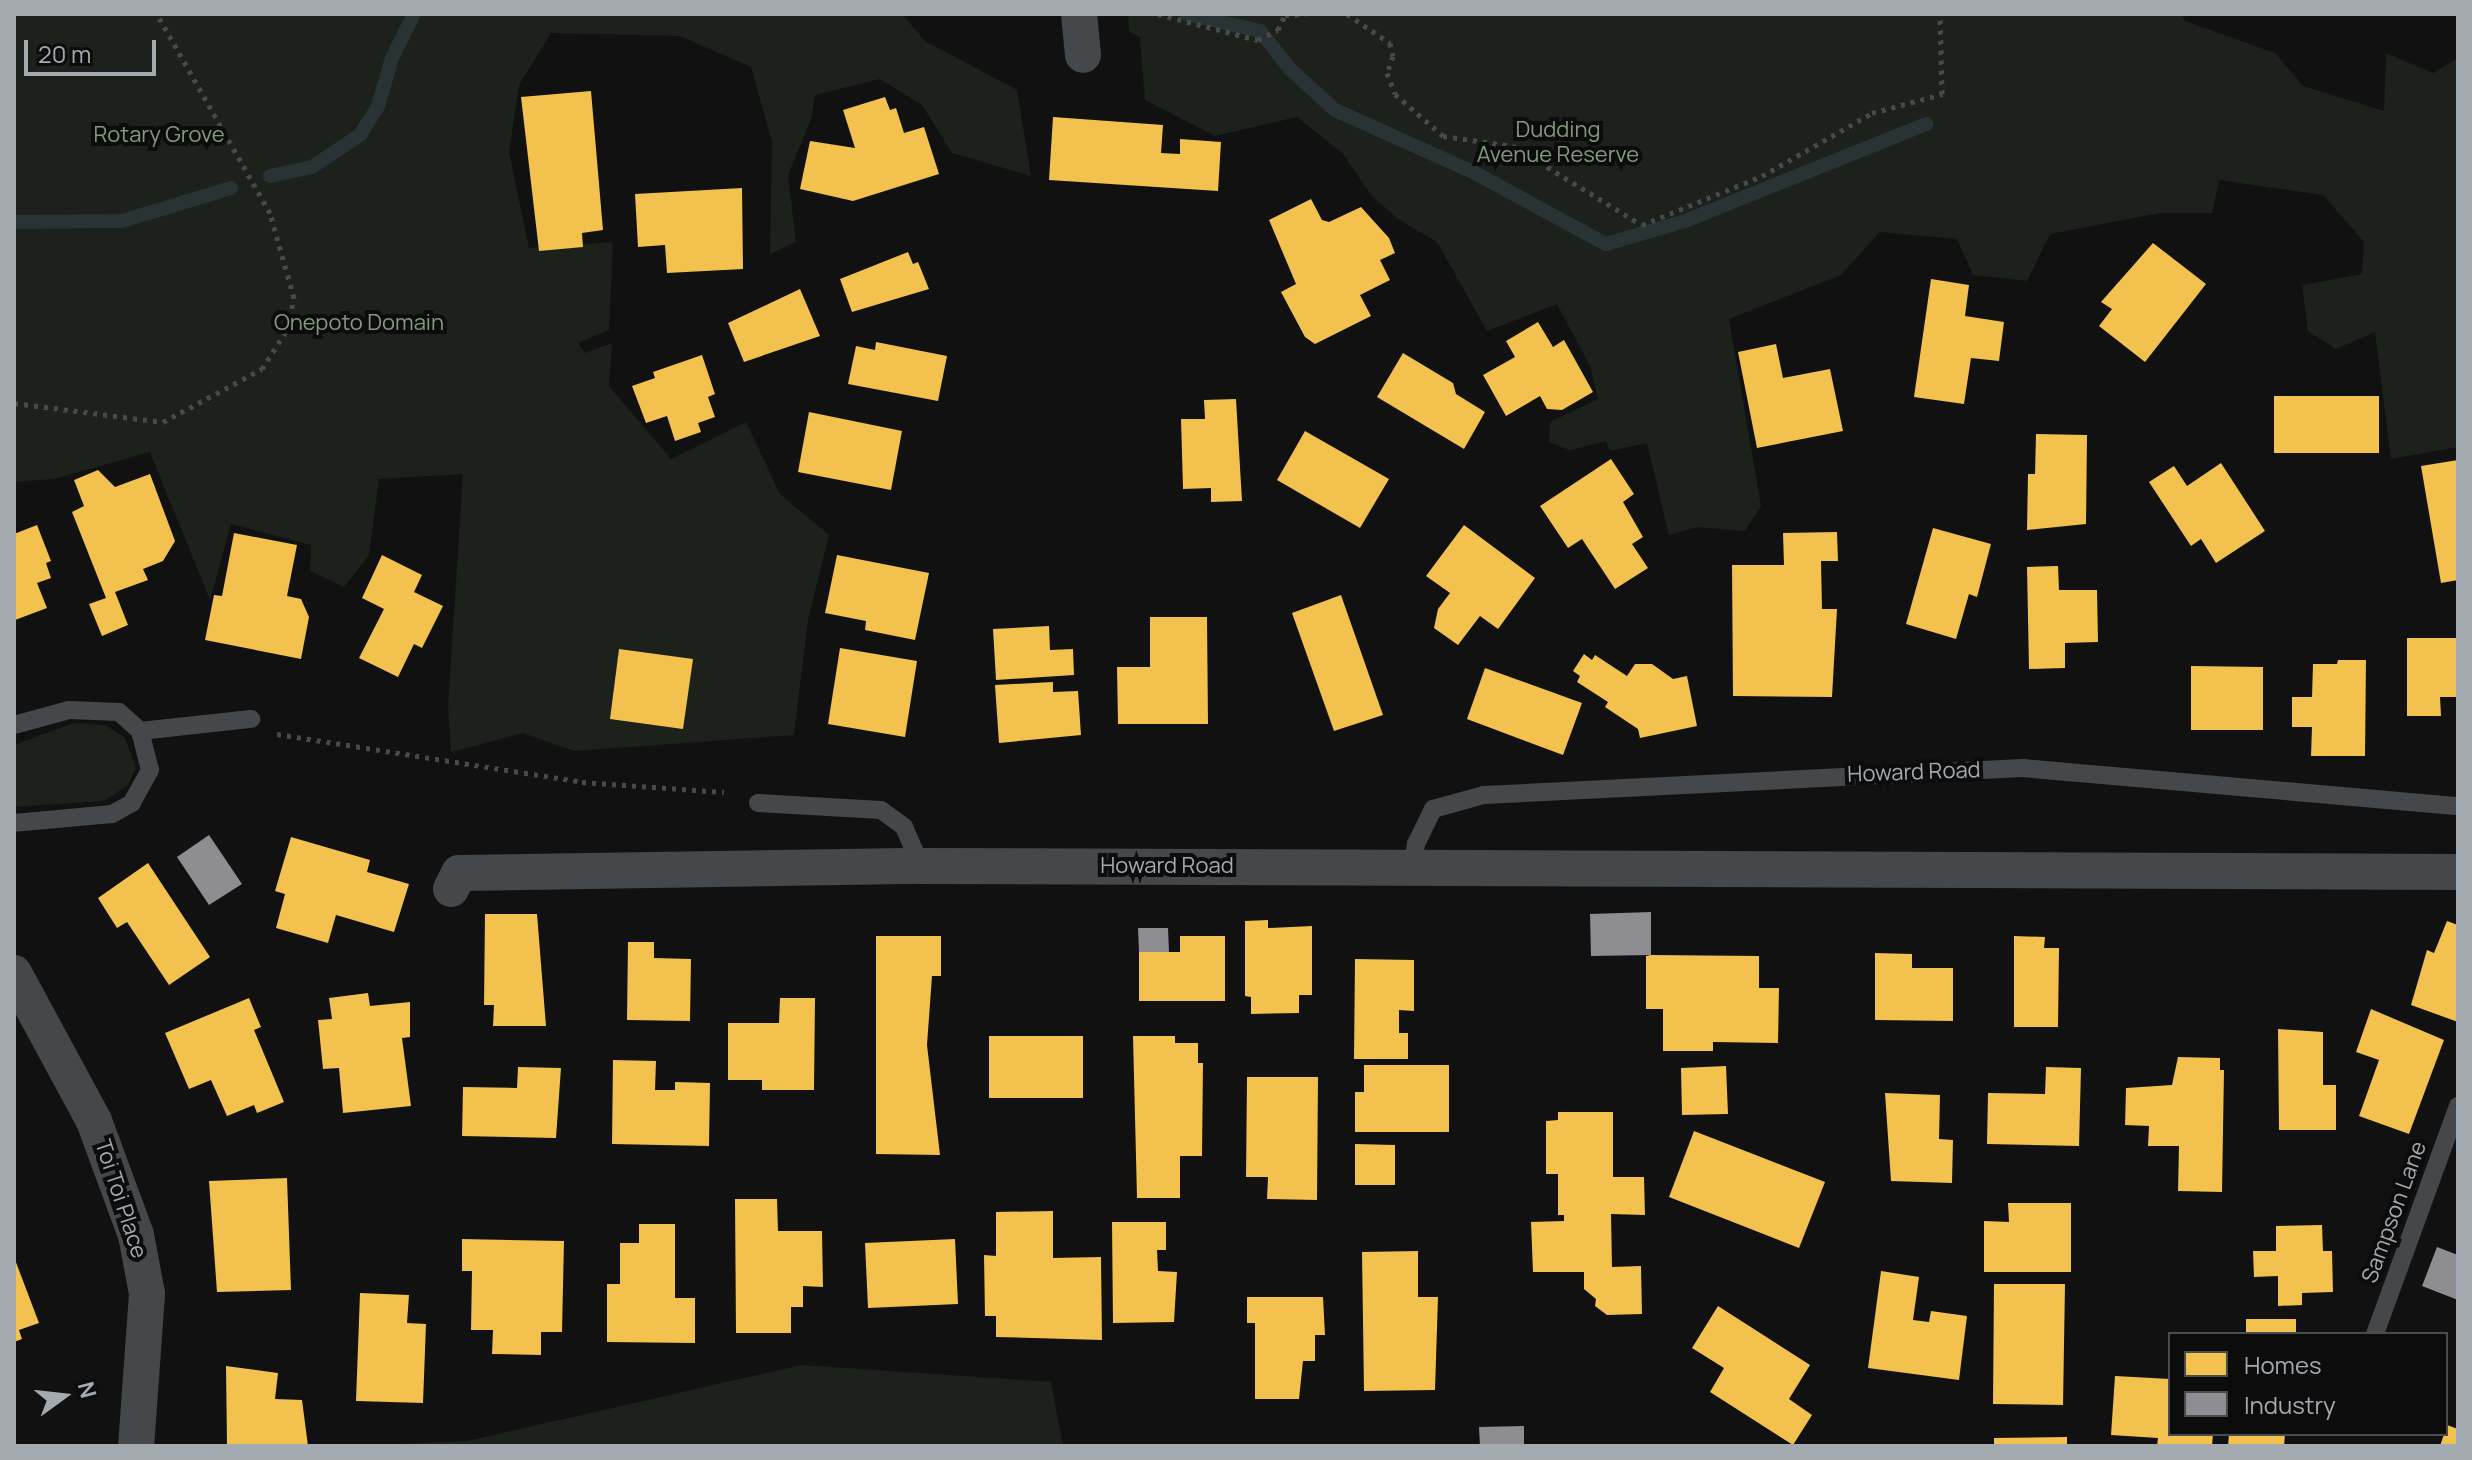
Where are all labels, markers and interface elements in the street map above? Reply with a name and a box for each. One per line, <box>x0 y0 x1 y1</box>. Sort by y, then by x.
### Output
scale bar <box>28 24 160 74</box>
text: 20 m <box>38 37 91 70</box>
park label: Dudding Avenue Reserve <box>1477 116 1639 168</box>
park label: Rotary Grove <box>93 122 225 148</box>
park label: Onepoto Domain <box>274 310 444 336</box>
street label: Howard Road <box>1847 756 1981 788</box>
street label: Howard Road <box>1100 853 1234 879</box>
street label: Toi Toi Place <box>89 1136 153 1262</box>
street label: Sampson Lane <box>2356 1138 2432 1286</box>
legend <box>2168 1332 2448 1436</box>
text: Homes <box>2244 1348 2322 1381</box>
north arrow <box>24 1356 104 1436</box>
text: N <box>71 1378 104 1401</box>
text: Industry <box>2244 1388 2336 1421</box>

